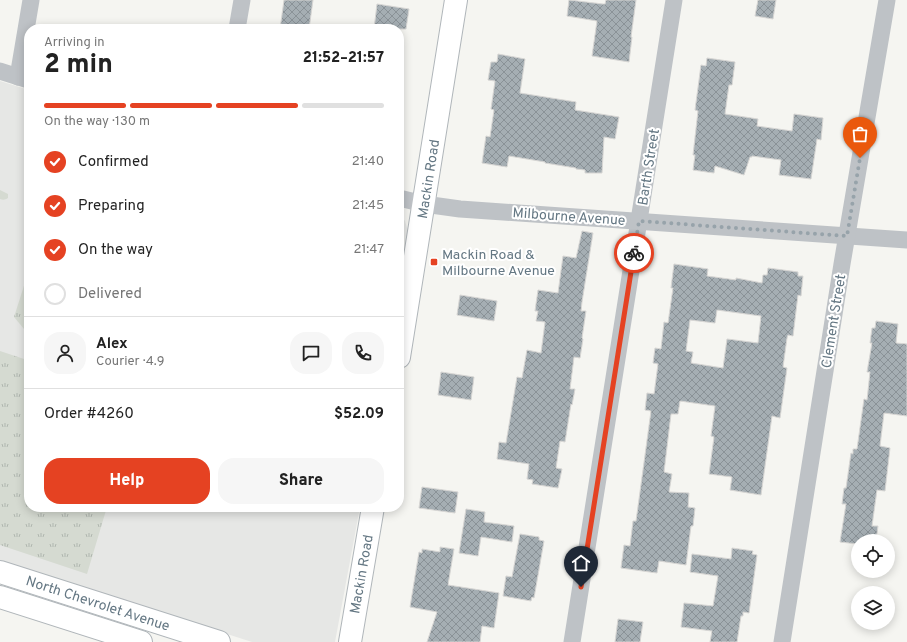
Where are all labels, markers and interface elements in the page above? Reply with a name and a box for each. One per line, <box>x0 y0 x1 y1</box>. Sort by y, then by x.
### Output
text: Arriving in <box>44 35 105 51</box>
text: 2 min <box>44 49 113 82</box>
text: 21:52–21:57 <box>303 49 384 68</box>
text: On the way · 130 m <box>44 114 150 130</box>
pin <box>843 117 877 158</box>
icon: bag <box>849 123 871 145</box>
street label: Barth Street <box>635 128 664 207</box>
street label: Mackin Road <box>415 138 444 220</box>
icon: check <box>44 151 66 173</box>
text: Confirmed <box>78 153 149 172</box>
text: 21:40 <box>352 154 384 170</box>
icon: check <box>44 195 66 217</box>
text: Preparing <box>78 197 145 216</box>
text: 21:45 <box>352 198 384 214</box>
street label: Milbourne Avenue <box>512 205 626 230</box>
courier <box>614 233 654 273</box>
icon: check <box>44 239 66 261</box>
text: On the way <box>78 241 153 260</box>
text: 21:47 <box>354 242 384 258</box>
icon: bike <box>623 242 645 264</box>
place label: Mackin Road & Milbourne Avenue <box>442 247 555 280</box>
marker: Mackin Road & Milbourne Avenue <box>429 257 439 267</box>
street label: Clement Street <box>819 273 850 369</box>
text: Delivered <box>78 285 142 304</box>
button: person <box>44 332 86 374</box>
button: chat <box>290 332 332 374</box>
button: phone <box>342 332 384 374</box>
text: Alex <box>96 335 128 354</box>
text: Courier · 4.9 <box>96 354 164 370</box>
text: Order #4260 <box>44 405 134 424</box>
text: $52.09 <box>334 405 384 424</box>
button: Help <box>44 458 210 504</box>
button: Share <box>218 458 384 504</box>
street label: Mackin Road <box>347 533 378 615</box>
map controls <box>851 534 895 630</box>
button: locate <box>851 534 895 578</box>
pin <box>564 546 598 587</box>
icon: home <box>570 552 592 574</box>
street label: North Chevrolet Avenue <box>24 573 172 636</box>
button: layers <box>851 586 895 630</box>

